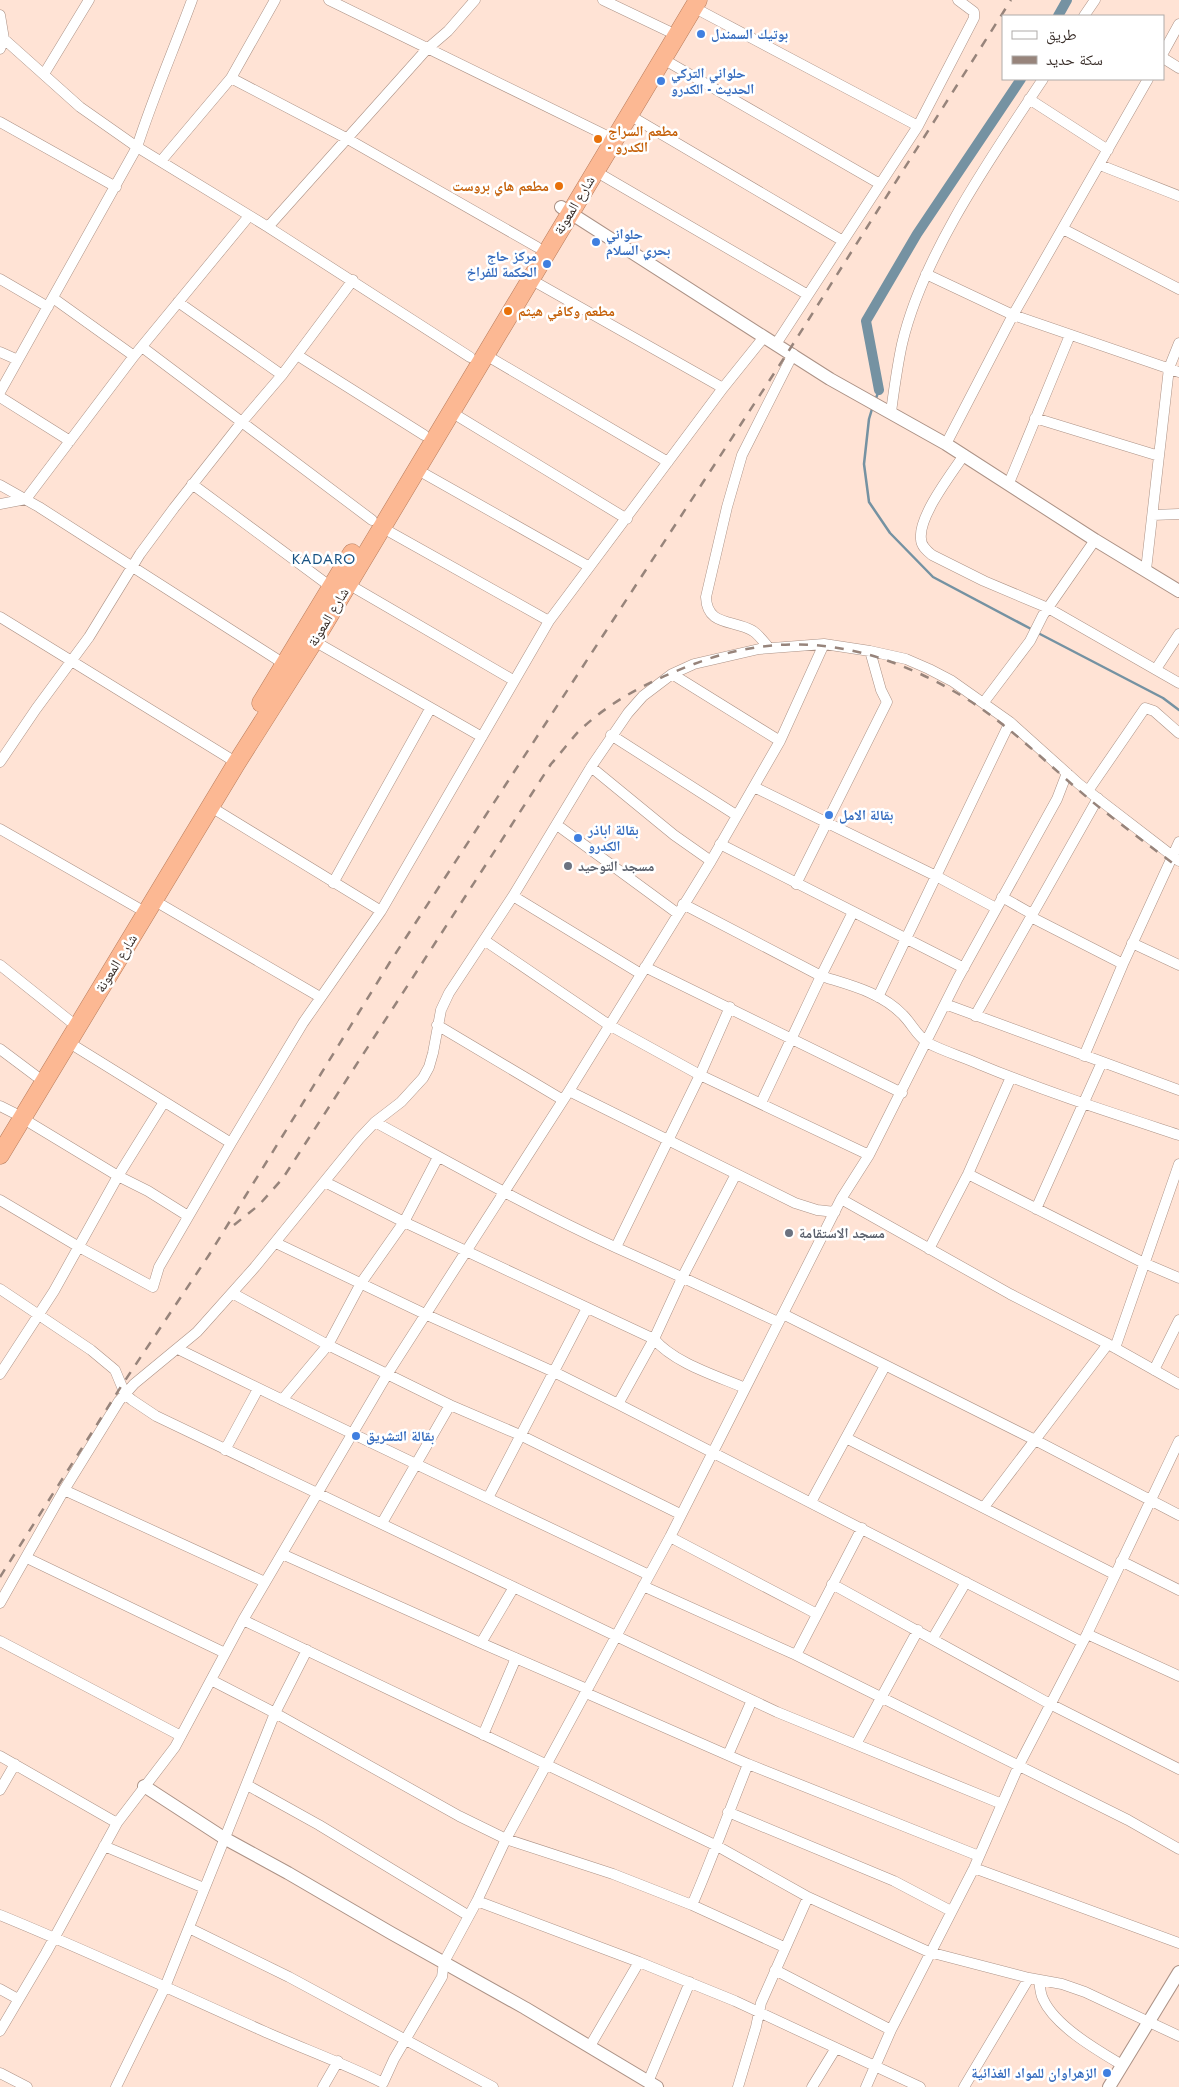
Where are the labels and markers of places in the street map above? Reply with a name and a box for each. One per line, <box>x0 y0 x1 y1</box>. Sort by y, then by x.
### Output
place label: بوتيك السمندل <box>711 24 788 44</box>
marker: بوتيك السمندل <box>695 28 707 40</box>
place label: حلواني التركي الحديث - الكدرو <box>671 63 754 99</box>
marker: حلواني التركي الحديث - الكدرو <box>655 75 667 87</box>
place label: مطعم السراج - الكدرو <box>608 121 678 157</box>
marker: مطعم السراج - الكدرو <box>592 133 604 145</box>
place label: مطعم هاي بروست <box>452 176 549 197</box>
marker: مطعم هاي بروست <box>553 180 565 192</box>
place label: حلواني بحري السلام <box>606 224 670 261</box>
marker: حلواني بحري السلام <box>590 236 602 248</box>
place label: مركز حاج الحكمة للفراخ <box>467 246 537 282</box>
marker: مركز حاج الحكمة للفراخ <box>541 258 553 270</box>
place label: مطعم وكافي هيثم <box>518 301 615 322</box>
marker: مطعم وكافي هيثم <box>502 305 514 317</box>
place label: بقالة الامل <box>839 805 893 825</box>
marker: بقالة الامل <box>823 809 835 821</box>
place label: بقالة اباذر الكدرو <box>587 820 639 856</box>
marker: بقالة اباذر الكدرو <box>572 832 584 844</box>
place label: مسجد التوحيد <box>578 856 654 876</box>
marker: مسجد التوحيد <box>562 860 574 872</box>
place label: مسجد الاستقامة <box>799 1223 885 1243</box>
marker: مسجد الاستقامة <box>783 1227 795 1239</box>
place label: بقالة التشريق <box>366 1426 435 1446</box>
marker: بقالة التشريق <box>350 1430 362 1442</box>
place label: الزهراوان للمواد الغذائية <box>971 2063 1097 2083</box>
marker: الزهراوان للمواد الغذائية <box>1101 2067 1113 2079</box>

